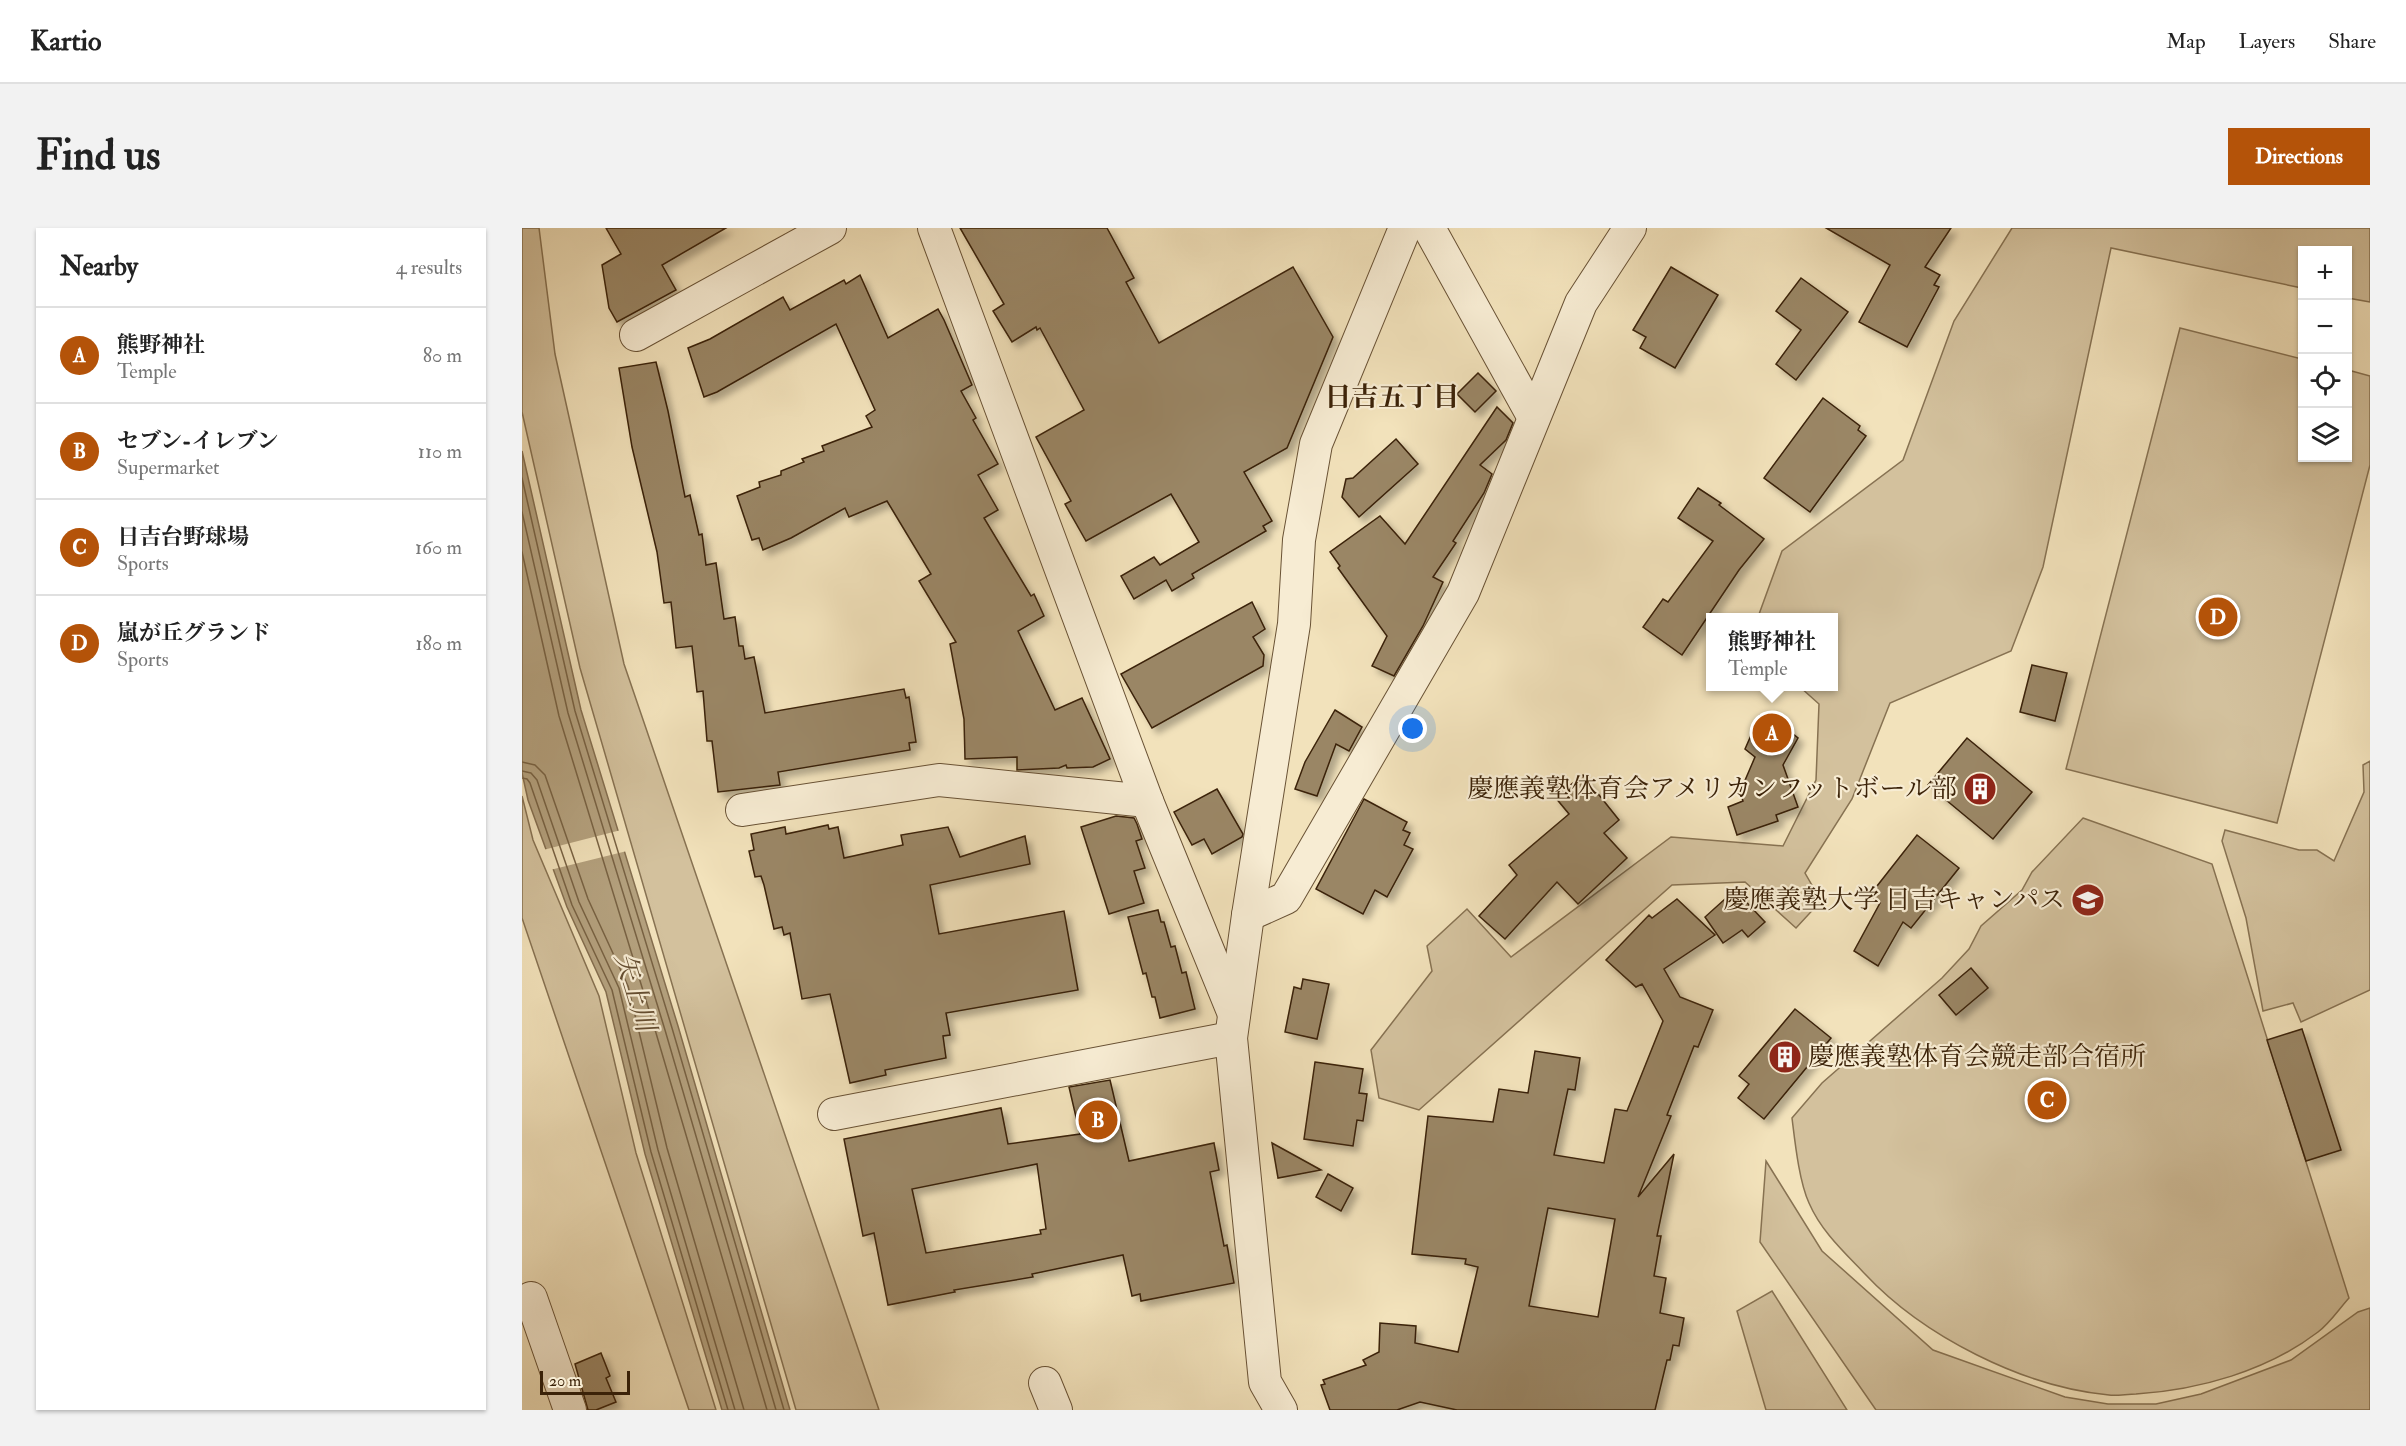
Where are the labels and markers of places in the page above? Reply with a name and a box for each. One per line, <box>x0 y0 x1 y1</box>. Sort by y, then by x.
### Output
pin: D <box>2198 594 2238 640</box>
pin: A <box>1752 710 1792 756</box>
building icon: 慶應義塾体育会アメリカンフットボール部 <box>1962 771 1998 807</box>
place label: 慶應義塾体育会アメリカンフットボール部 <box>1467 773 1957 805</box>
school or university icon: 慶應義塾大学 日吉キャンパス <box>2070 882 2106 918</box>
place label: 慶應義塾大学 日吉キャンパス <box>1723 884 2065 916</box>
building icon: 慶應義塾体育会競走部合宿所 <box>1767 1039 1803 1075</box>
place label: 慶應義塾体育会競走部合宿所 <box>1808 1041 2146 1073</box>
pin: C <box>2028 1078 2066 1122</box>
pin: B <box>1078 1098 1118 1142</box>

